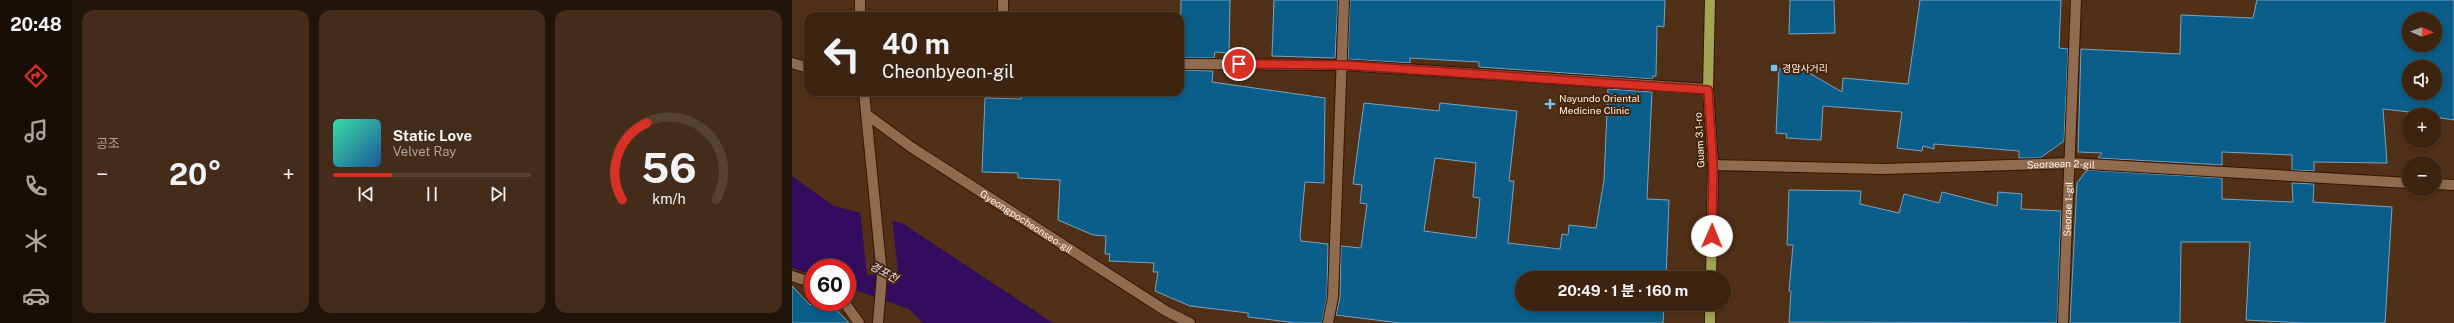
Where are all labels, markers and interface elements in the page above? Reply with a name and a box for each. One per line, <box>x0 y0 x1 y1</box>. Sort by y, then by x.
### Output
north arrow <box>2402 12 2442 52</box>
map controls <box>2402 12 2442 196</box>
text: 20:48 <box>10 14 62 35</box>
text: 40 m <box>882 27 950 60</box>
icon: left <box>816 28 868 80</box>
pin <box>1222 47 1256 81</box>
icon: arrive <box>1228 53 1250 75</box>
button: sound <box>2402 60 2442 100</box>
text: Cheonbyeon-gil <box>882 61 1014 82</box>
icon: directions <box>22 62 50 90</box>
place label: 경암사거리 <box>1782 62 1828 74</box>
marker: 경암사거리 <box>1769 63 1779 73</box>
place label: Nayundo Oriental Medicine Clinic <box>1559 92 1640 116</box>
marker: Nayundo Oriental Medicine Clinic <box>1544 98 1556 110</box>
button: + <box>2402 108 2442 148</box>
street label: Guam 3.1-ro <box>1692 112 1706 168</box>
icon: music <box>22 117 50 145</box>
text: Static Love <box>393 127 472 144</box>
text: 공조 <box>96 136 120 151</box>
text: 56 <box>641 142 696 191</box>
text: Velvet Ray <box>393 144 456 159</box>
text: 20° <box>169 156 222 192</box>
button: − <box>2402 156 2442 196</box>
street label: Seoraean 2-gil <box>2027 157 2095 170</box>
text: − <box>96 161 108 187</box>
text: + <box>282 161 295 187</box>
icon: phone <box>22 172 50 200</box>
street label: Seorae 1-gil <box>2060 181 2075 237</box>
icon: previous <box>355 183 377 205</box>
icon: pause <box>421 183 443 205</box>
icon: next <box>487 183 509 205</box>
street label: Gyeongpocheonseo-gil <box>978 187 1075 255</box>
text: km/h <box>652 189 685 206</box>
position arrow <box>1691 215 1733 257</box>
icon: climate <box>22 227 50 255</box>
speed limit sign: 60 <box>804 259 856 311</box>
water label: 경포천 <box>868 259 902 286</box>
icon: car <box>22 282 50 310</box>
text: 20:49 · 1 분 · 160 m <box>1558 282 1688 299</box>

